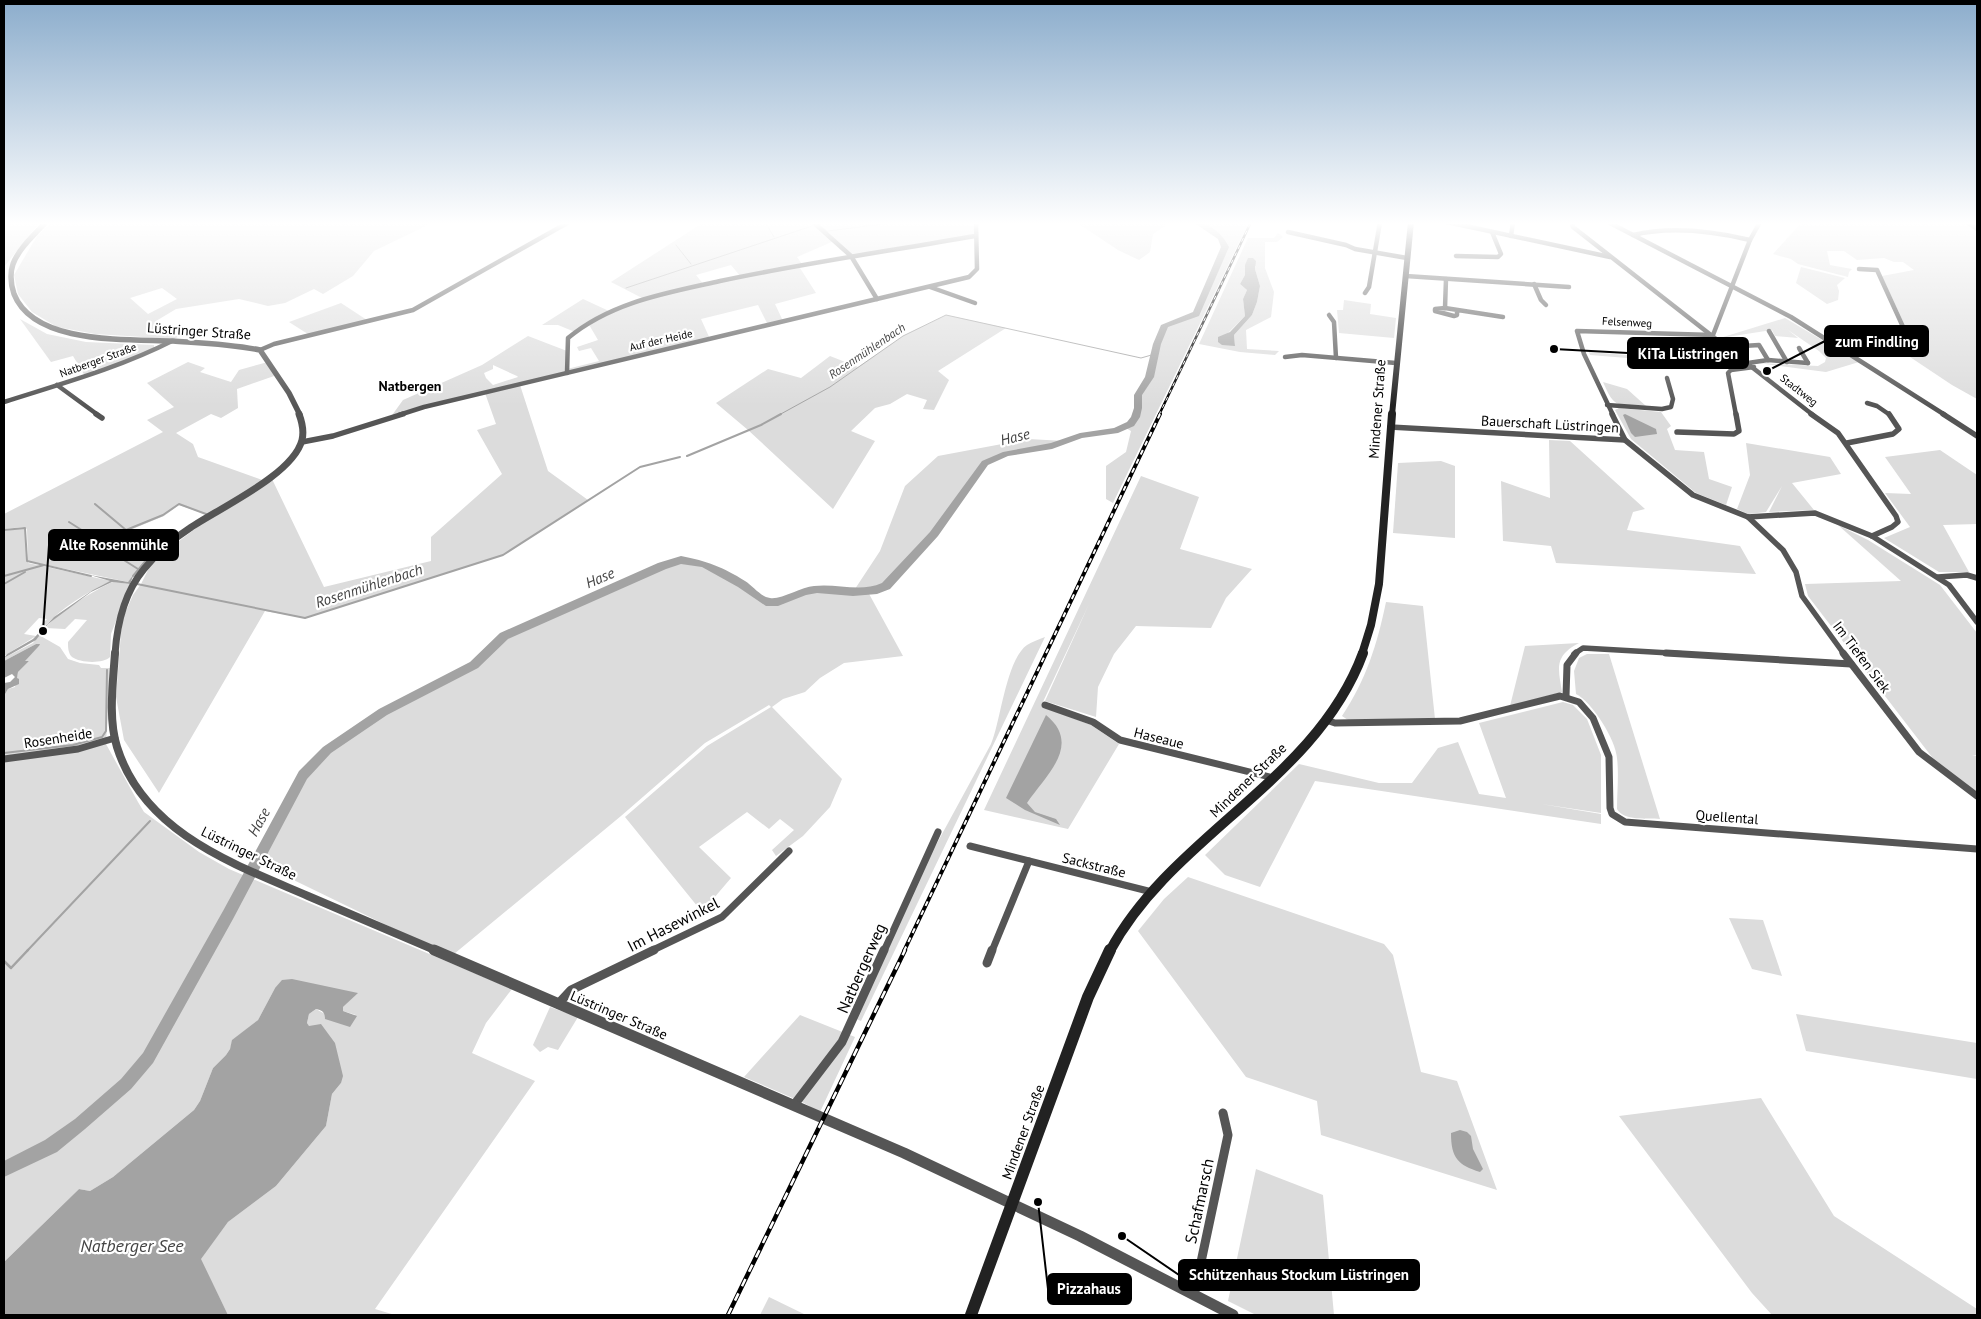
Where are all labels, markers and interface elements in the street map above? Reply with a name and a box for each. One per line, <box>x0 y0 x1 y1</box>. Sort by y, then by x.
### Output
street label: Felsenweg <box>1602 314 1652 330</box>
street label: Lüstringer Straße <box>146 318 252 344</box>
water label: Rosenmühlenbach <box>826 319 908 382</box>
street label: Auf der Heide <box>628 326 694 354</box>
callout: zum Findling <box>1825 326 1928 356</box>
text: zum Findling <box>1835 332 1919 351</box>
callout: KiTa Lüstringen <box>1628 338 1748 368</box>
street label: Natberger Straße <box>58 339 139 380</box>
text: KiTa Lüstringen <box>1638 344 1738 363</box>
street label: Mindener Straße <box>1365 359 1389 459</box>
street label: Stadtweg <box>1777 371 1821 409</box>
district label: Natbergen <box>379 377 441 395</box>
street label: Bauerschaft Lüstringen <box>1481 411 1619 437</box>
water label: Hase <box>998 424 1032 449</box>
callout: Alte Rosenmühle <box>49 530 178 560</box>
text: Alte Rosenmühle <box>60 535 169 554</box>
water label: Rosenmühlenbach <box>313 559 425 612</box>
water label: Hase <box>582 563 617 592</box>
street label: Im Tiefen Siek <box>1829 618 1895 697</box>
street label: Haseaue <box>1132 723 1186 753</box>
street label: Rosenheide <box>23 724 93 752</box>
street label: Mindener Straße <box>1206 739 1290 821</box>
water label: Hase <box>243 804 274 839</box>
street label: Quellental <box>1695 806 1759 828</box>
street label: Lüstringer Straße <box>198 822 300 884</box>
street label: Sackstraße <box>1060 848 1128 882</box>
street label: Im Hasewinkel <box>624 892 723 956</box>
street label: Natbergerweg <box>832 920 890 1016</box>
street label: Lüstringer Straße <box>568 986 670 1044</box>
street label: Mindener Straße <box>997 1082 1049 1182</box>
street label: Schafmarsch <box>1180 1157 1218 1245</box>
water label: Natberger See <box>80 1234 184 1257</box>
callout: Schützenhaus Stockum Lüstringen <box>1179 1260 1419 1290</box>
text: Schützenhaus Stockum Lüstringen <box>1189 1265 1409 1284</box>
callout: Pizzahaus <box>1048 1274 1131 1304</box>
text: Pizzahaus <box>1057 1279 1121 1298</box>

